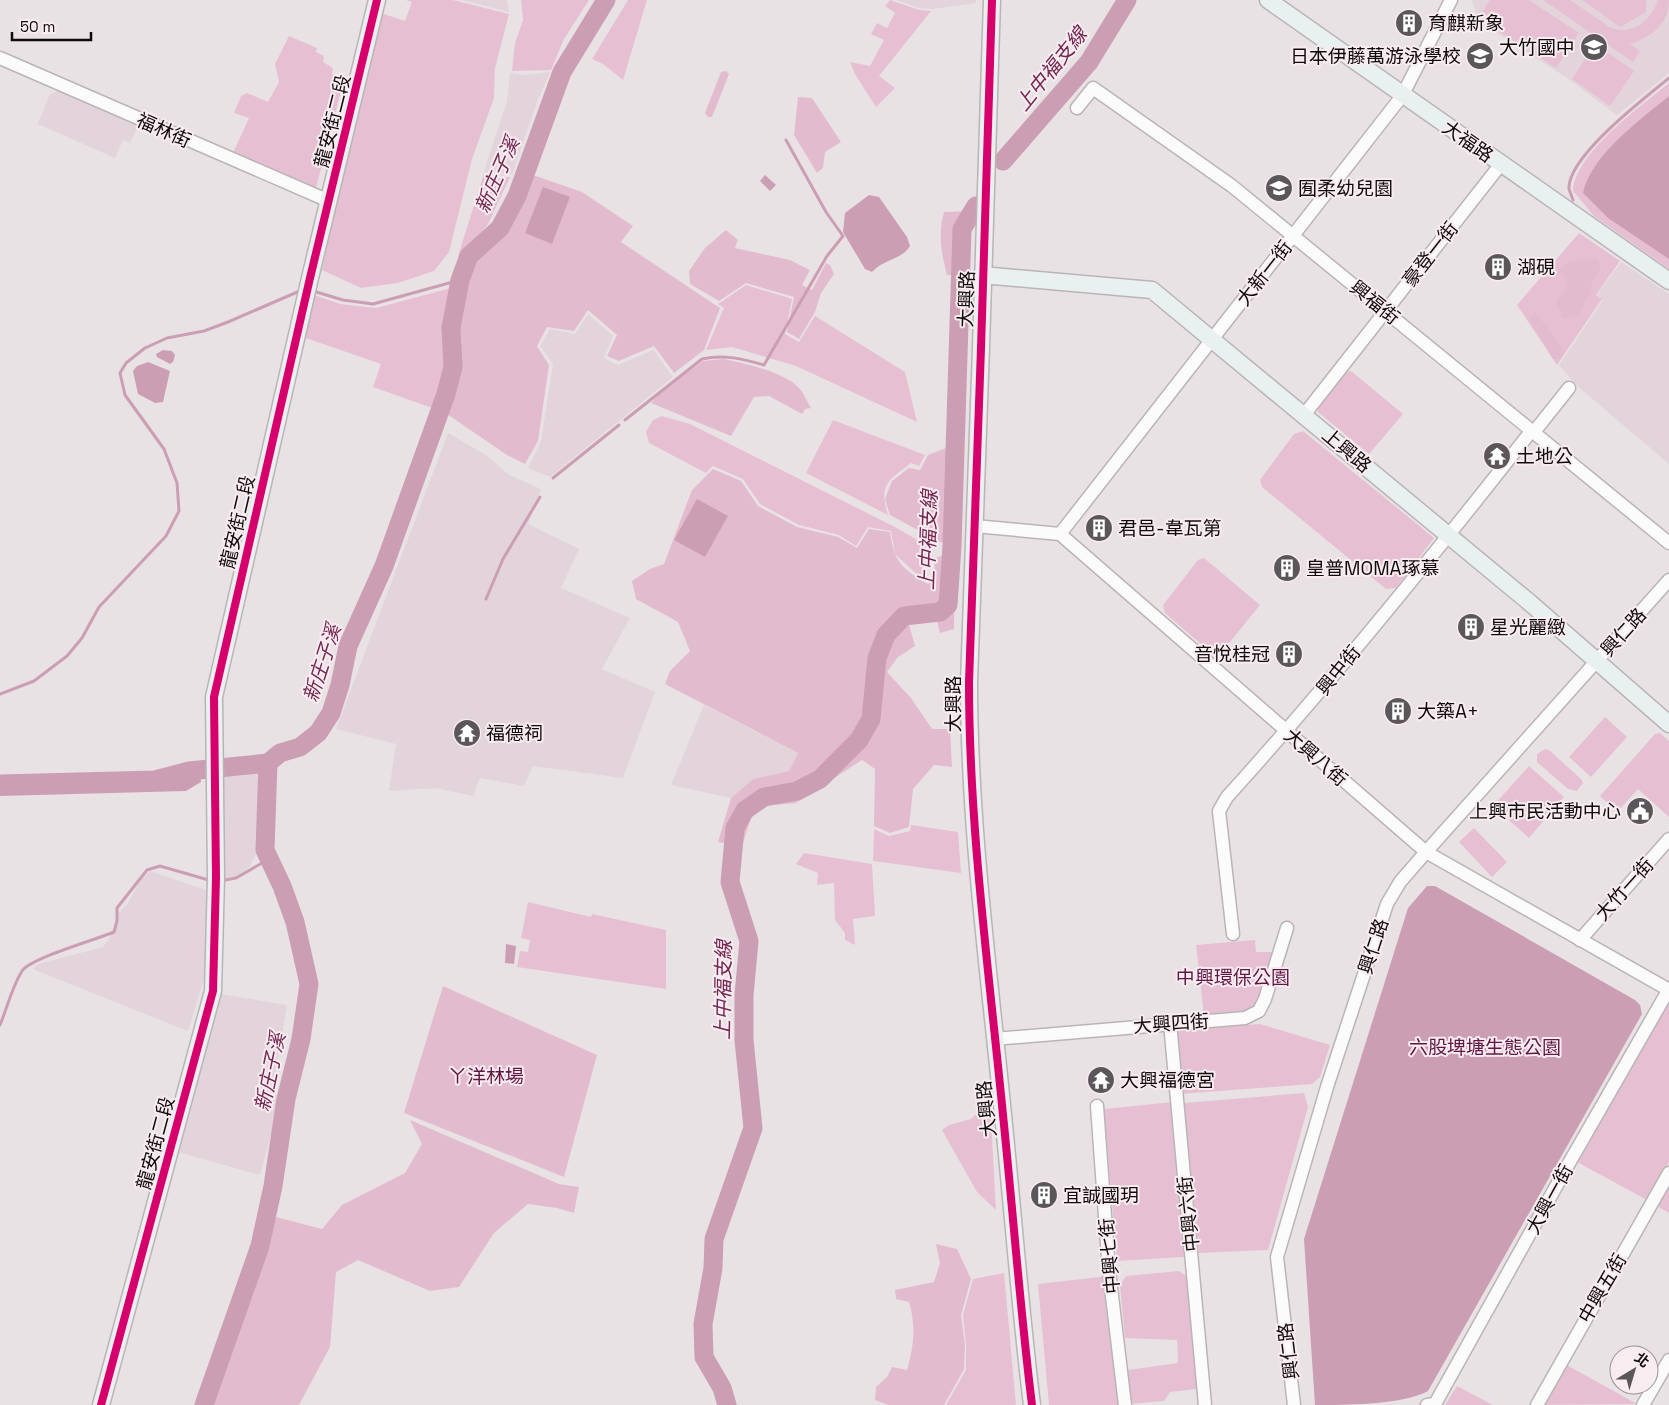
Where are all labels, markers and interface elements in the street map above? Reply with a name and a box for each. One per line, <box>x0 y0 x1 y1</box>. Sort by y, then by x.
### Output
building icon: 育麒新象 <box>1394 8 1424 38</box>
scale bar <box>12 10 91 42</box>
place label: 育麒新象 <box>1428 11 1504 36</box>
text: 50 m <box>20 17 55 36</box>
water label: 上中福支線 <box>1009 20 1094 116</box>
school or university icon: 大竹國中 <box>1579 32 1609 62</box>
place label: 大竹國中 <box>1499 35 1575 60</box>
school or university icon: 日本伊藤萬游泳學校 <box>1465 41 1495 71</box>
place label: 日本伊藤萬游泳學校 <box>1290 44 1461 69</box>
street label: 龍安街二段 <box>309 72 356 170</box>
street label: 福林街 <box>133 107 195 153</box>
street label: 大福路 <box>1437 115 1498 168</box>
water label: 新庄子溪 <box>469 130 526 217</box>
school or university icon: 囿柔幼兒園 <box>1264 173 1294 203</box>
place label: 囿柔幼兒園 <box>1298 176 1393 201</box>
street label: 豪登一街 <box>1397 217 1464 292</box>
street label: 大新一街 <box>1231 236 1298 311</box>
building icon: 湖硯 <box>1483 252 1513 282</box>
place label: 湖硯 <box>1517 255 1555 280</box>
street label: 大興路 <box>953 270 980 328</box>
street label: 興福街 <box>1345 275 1405 330</box>
street label: 上興路 <box>1317 422 1377 478</box>
temple icon: 土地公 <box>1482 441 1512 471</box>
place label: 土地公 <box>1516 444 1573 469</box>
street label: 龍安街二段 <box>215 473 260 571</box>
water label: 上中福支線 <box>913 488 943 590</box>
building icon: 君邑-韋瓦第 <box>1084 513 1114 543</box>
place label: 君邑-韋瓦第 <box>1118 516 1222 541</box>
building icon: 皇普MOMA琢慕 <box>1272 553 1302 583</box>
place label: 皇普MOMA琢慕 <box>1306 556 1440 581</box>
street label: 興仁路 <box>1595 603 1652 662</box>
building icon: 星光麗緻 <box>1456 612 1486 642</box>
place label: 星光麗緻 <box>1490 615 1566 640</box>
water label: 新庄子溪 <box>297 618 348 705</box>
building icon: 音悅桂冠 <box>1274 639 1304 669</box>
street label: 興中街 <box>1311 640 1366 700</box>
place label: 音悅桂冠 <box>1194 642 1270 667</box>
street label: 大興路 <box>941 675 966 733</box>
building icon: 大築A+ <box>1383 696 1413 726</box>
place label: 大築A+ <box>1417 699 1479 724</box>
temple icon: 福德祠 <box>452 718 482 748</box>
place label: 福德祠 <box>486 721 543 746</box>
street label: 大興八街 <box>1279 723 1353 792</box>
public building icon: 上興市民活動中心 <box>1625 796 1655 826</box>
place label: 上興市民活動中心 <box>1469 799 1621 824</box>
street label: 大竹一街 <box>1590 853 1659 926</box>
street label: 興仁路 <box>1353 915 1394 977</box>
water label: 上中福支線 <box>709 938 737 1040</box>
park label: 中興環保公園 <box>1176 965 1290 990</box>
street label: 大興四街 <box>1132 1008 1210 1039</box>
water label: 新庄子溪 <box>249 1027 292 1114</box>
park label: 六股埤塘生態公園 <box>1409 1035 1561 1060</box>
park label: ㄚ洋林場 <box>448 1064 524 1089</box>
temple icon: 大興福德宮 <box>1086 1065 1116 1095</box>
place label: 大興福德宮 <box>1120 1068 1215 1093</box>
street label: 大興路 <box>971 1079 1002 1139</box>
street label: 龍安街二段 <box>131 1094 180 1192</box>
street label: 大興一街 <box>1520 1160 1579 1239</box>
street label: 中興六街 <box>1172 1175 1205 1253</box>
building icon: 宜誠國玥 <box>1029 1180 1059 1210</box>
place label: 宜誠國玥 <box>1063 1183 1139 1208</box>
street label: 中興七街 <box>1094 1217 1125 1295</box>
street label: 中興五街 <box>1573 1249 1632 1327</box>
street label: 興仁路 <box>1273 1321 1304 1381</box>
north arrow <box>1609 1345 1659 1395</box>
text: 北 <box>1631 1348 1653 1371</box>

